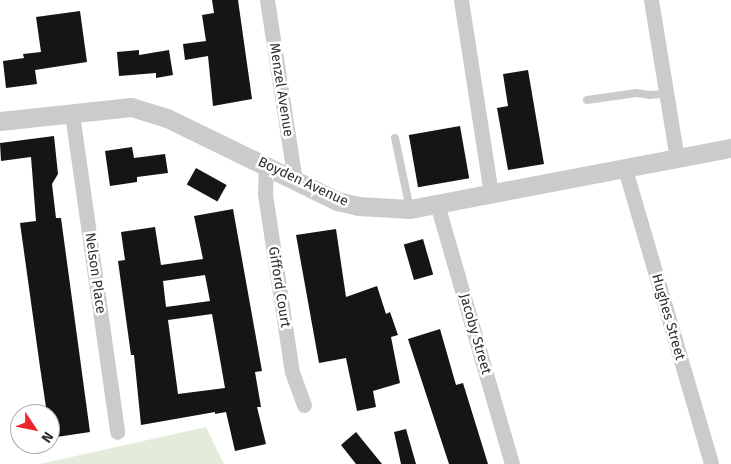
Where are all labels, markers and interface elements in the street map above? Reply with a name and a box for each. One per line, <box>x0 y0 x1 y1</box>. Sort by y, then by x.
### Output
street label: Menzel Avenue <box>265 42 297 138</box>
street label: Boyden Avenue <box>255 154 351 210</box>
street label: Nelson Place <box>81 231 109 315</box>
street label: Gifford Court <box>264 245 294 329</box>
street label: Hughes Street <box>648 272 688 362</box>
street label: Jacoby Street <box>455 292 495 376</box>
north arrow <box>10 404 60 454</box>
text: N <box>37 428 57 446</box>

